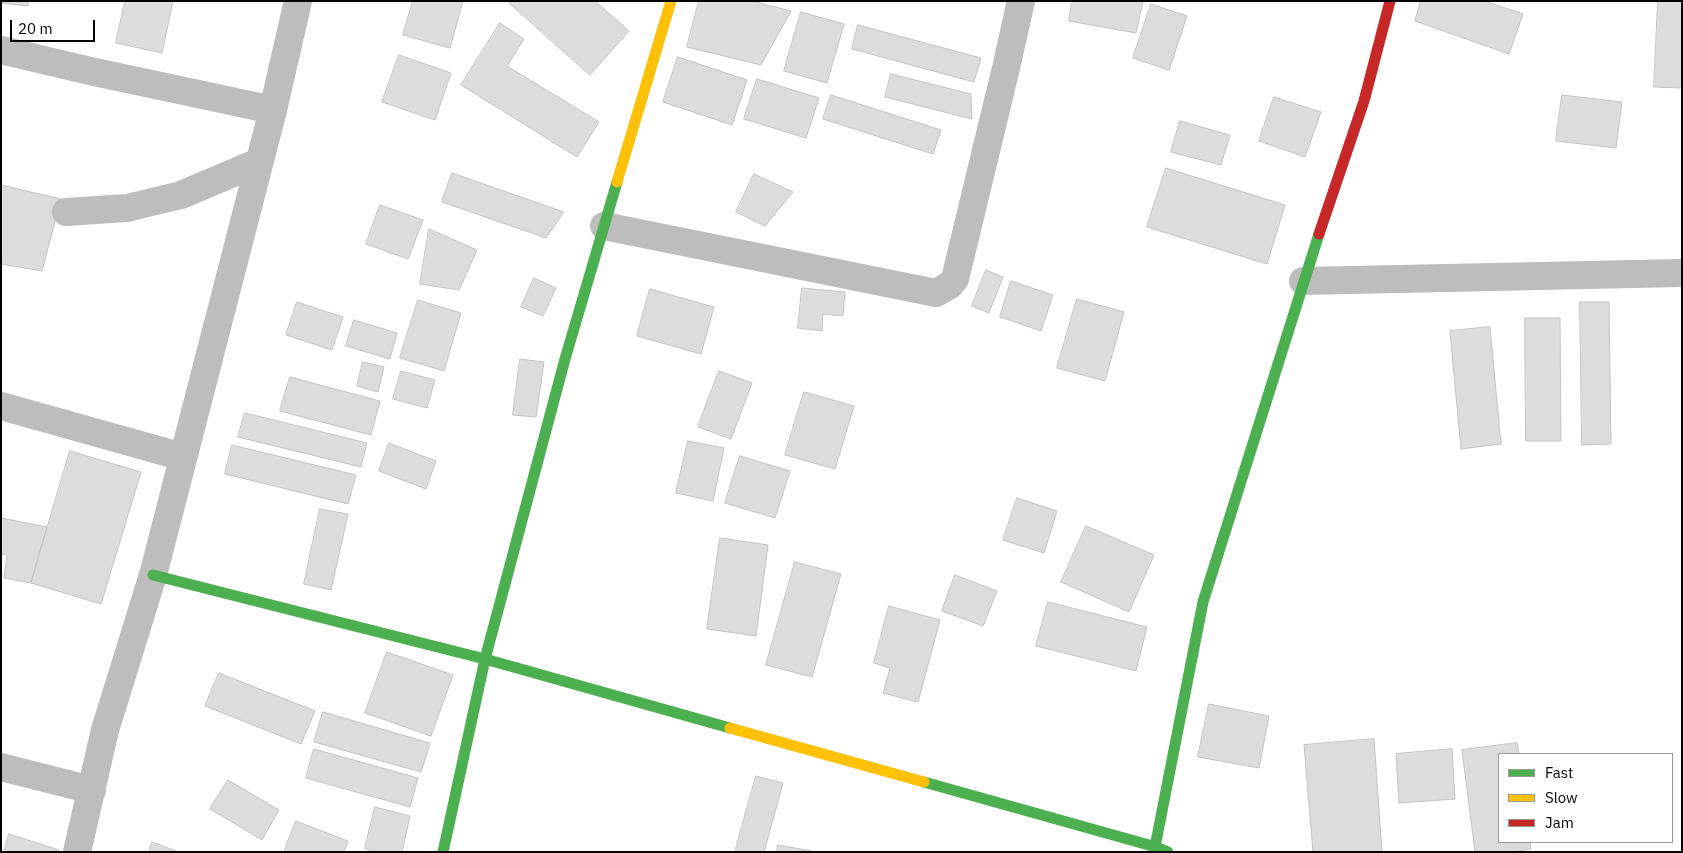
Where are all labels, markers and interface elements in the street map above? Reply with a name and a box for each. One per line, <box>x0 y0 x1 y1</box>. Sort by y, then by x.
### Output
scale bar <box>12 10 98 42</box>
text: 20 m <box>18 19 53 38</box>
legend <box>1498 753 1673 843</box>
text: Fast <box>1545 763 1573 782</box>
text: Slow <box>1545 788 1578 807</box>
text: Jam <box>1545 813 1574 832</box>

